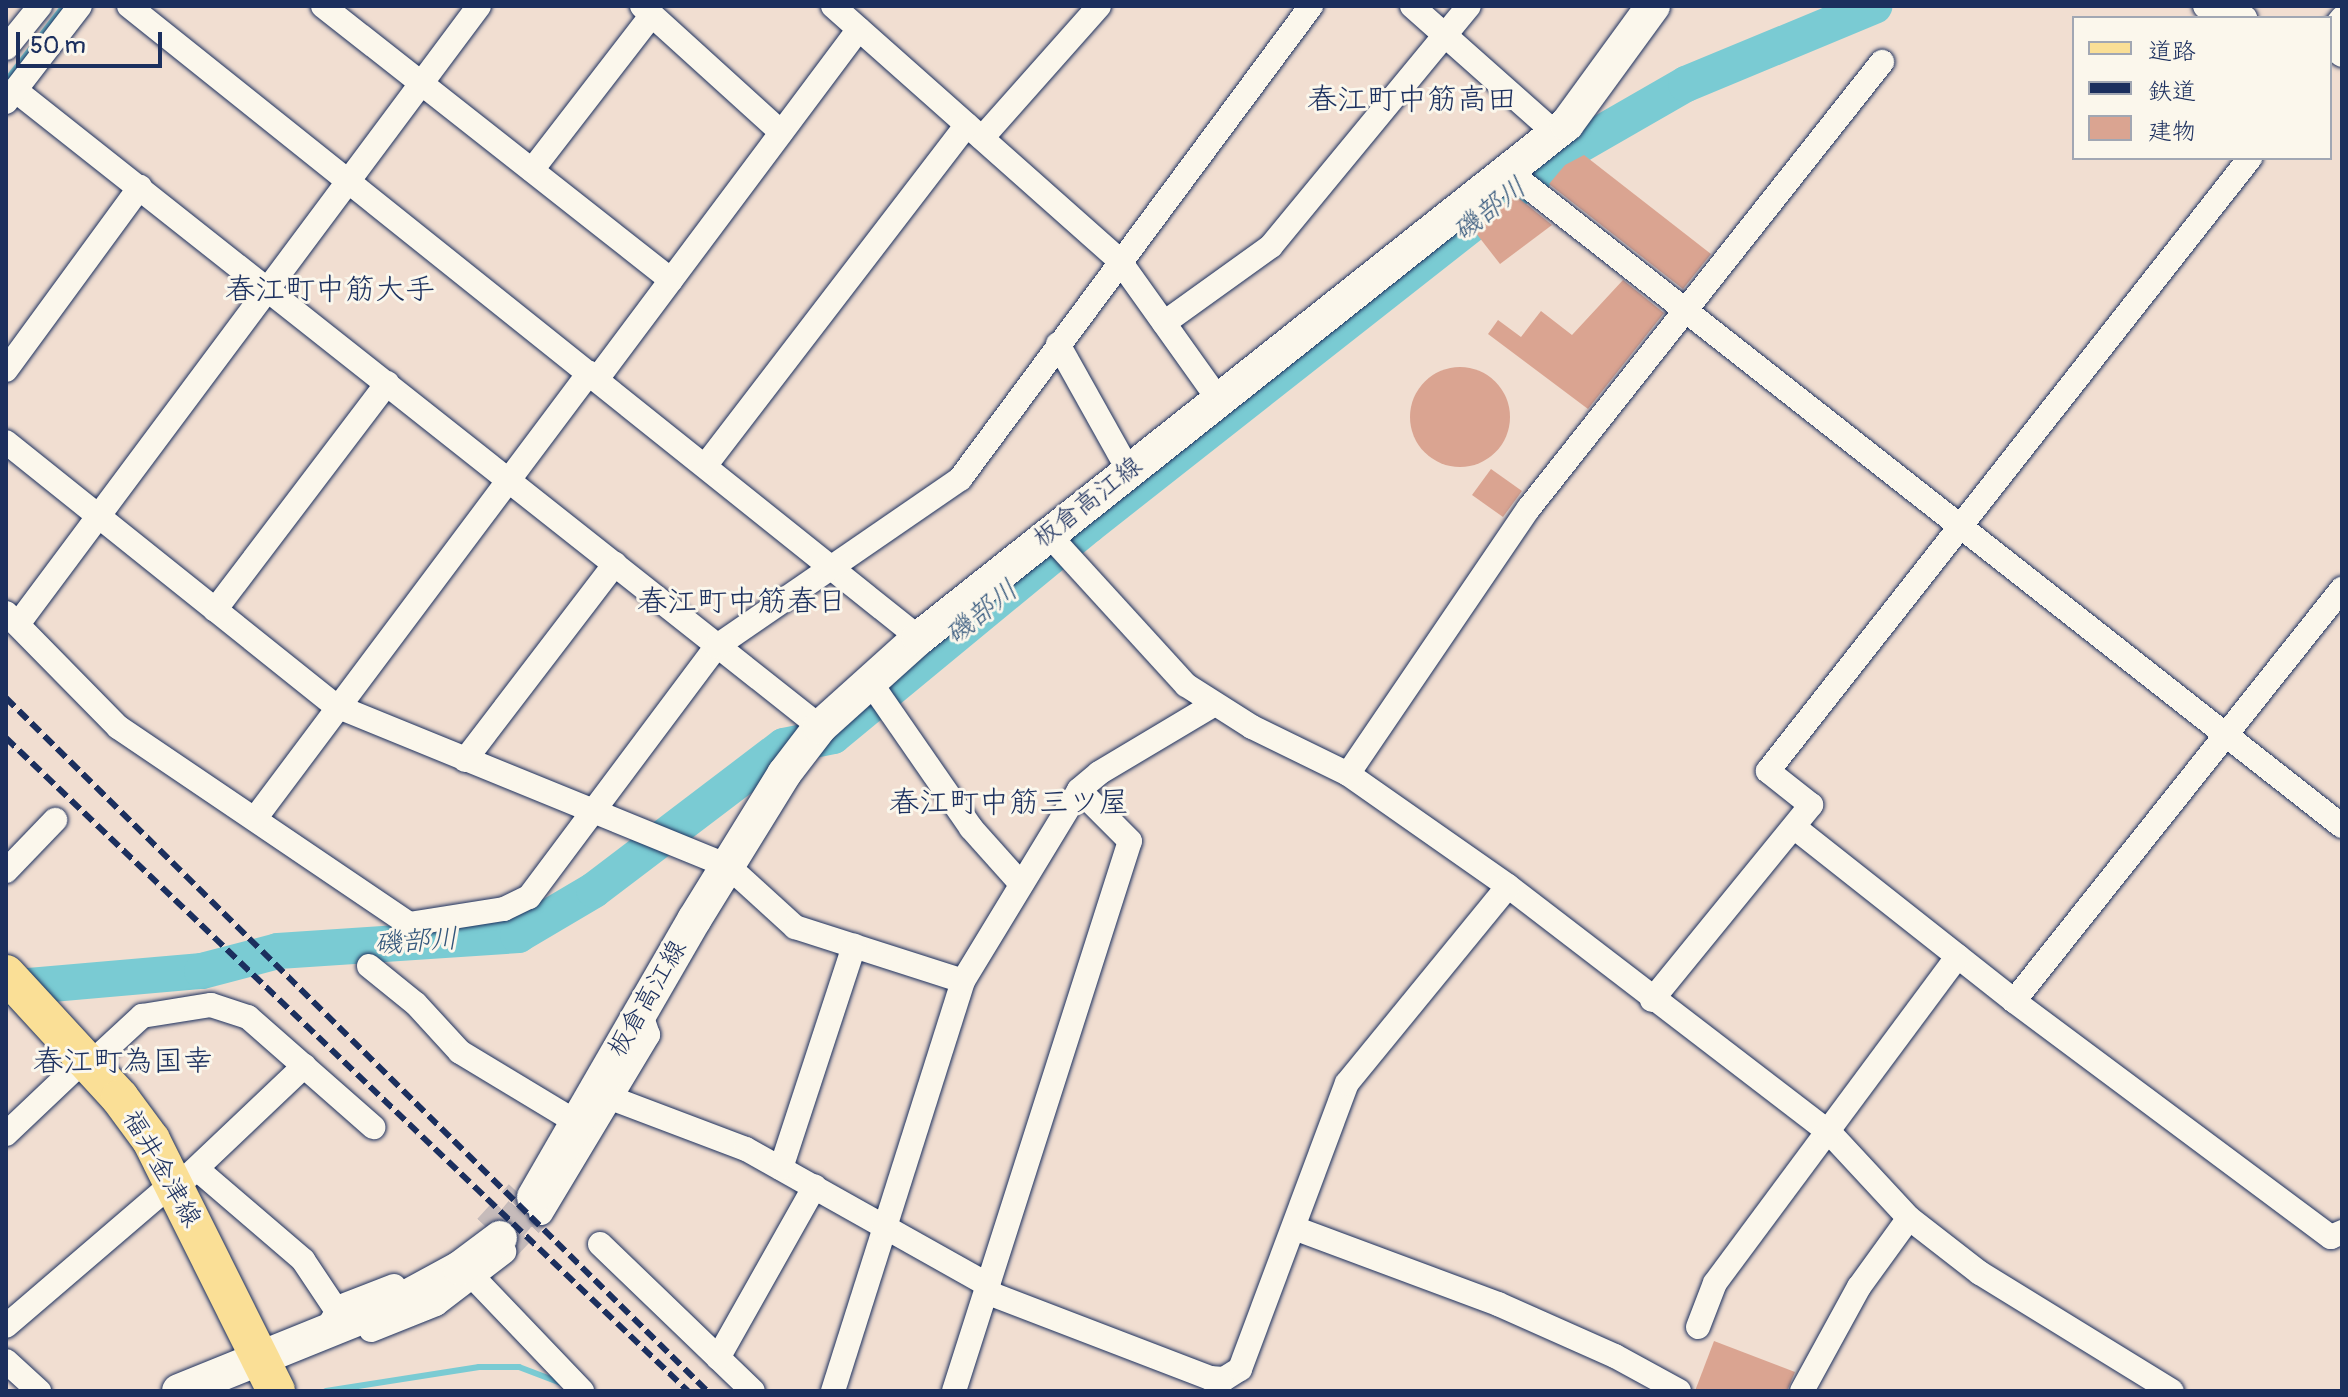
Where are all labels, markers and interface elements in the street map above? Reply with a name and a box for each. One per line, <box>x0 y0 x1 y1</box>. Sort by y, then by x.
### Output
scale bar <box>20 16 166 66</box>
legend <box>2072 16 2332 160</box>
text: 50 m <box>30 31 86 60</box>
text: 道路 <box>2148 37 2196 66</box>
text: 鉄道 <box>2148 77 2196 106</box>
district label: 春江町中筋高田 <box>1307 82 1517 118</box>
text: 建物 <box>2148 117 2196 146</box>
water label: 磯部川 <box>1447 171 1533 249</box>
district label: 春江町中筋大手 <box>225 272 435 308</box>
street label: 板倉高江線 <box>1027 451 1149 555</box>
water label: 磯部川 <box>939 574 1025 652</box>
district label: 春江町中筋春日 <box>637 584 847 620</box>
district label: 春江町中筋三ツ屋 <box>889 785 1129 821</box>
water label: 磯部川 <box>373 922 459 962</box>
street label: 板倉高江線 <box>602 935 694 1063</box>
district label: 春江町為国幸 <box>33 1044 213 1080</box>
street label: 福井金津線 <box>115 1105 207 1233</box>

